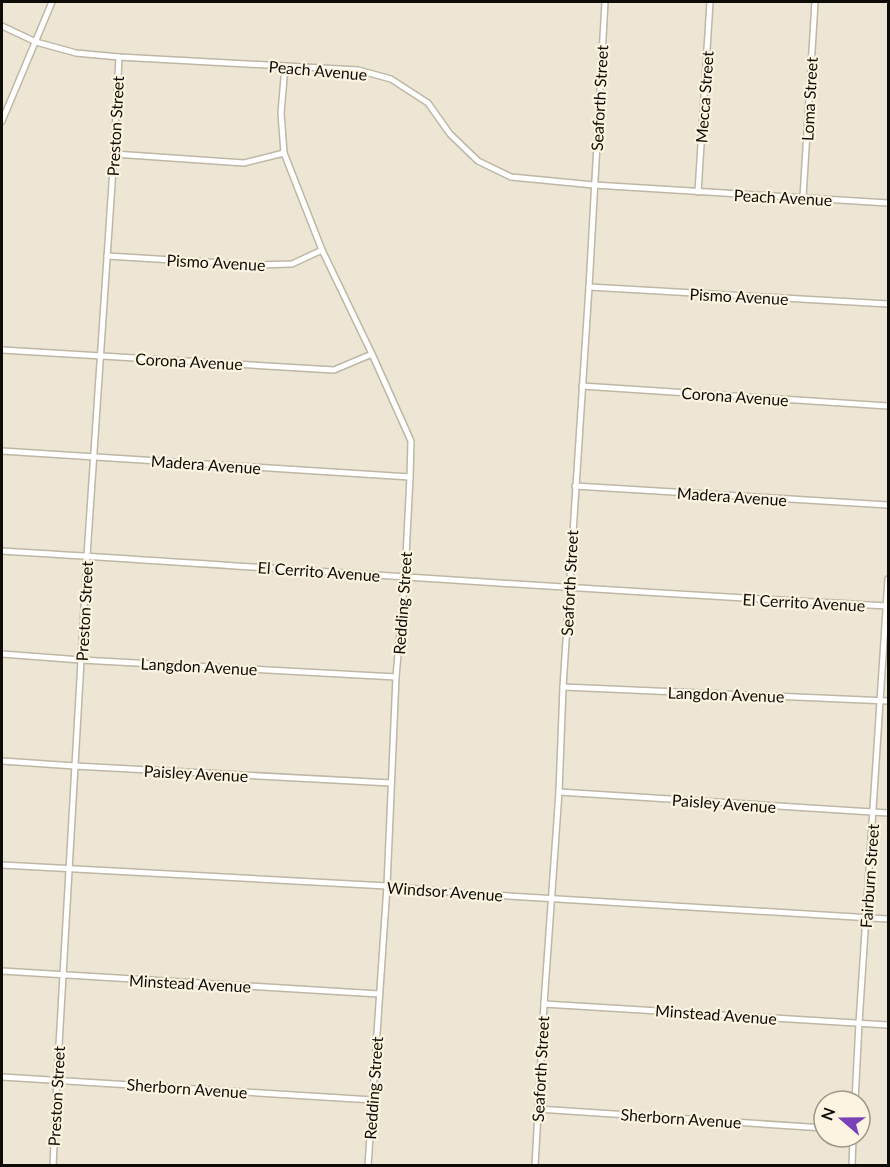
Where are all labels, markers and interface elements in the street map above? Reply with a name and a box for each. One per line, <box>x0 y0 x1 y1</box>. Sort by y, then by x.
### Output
street label: Seaforth Street <box>587 44 611 151</box>
street label: Mecca Street <box>691 50 717 144</box>
street label: Peach Avenue <box>268 56 368 84</box>
street label: Loma Street <box>797 56 821 141</box>
street label: Preston Street <box>103 75 127 177</box>
street label: Peach Avenue <box>733 185 833 209</box>
street label: Pismo Avenue <box>166 250 266 274</box>
street label: Pismo Avenue <box>689 284 789 308</box>
street label: Corona Avenue <box>135 349 243 373</box>
street label: Corona Avenue <box>681 383 789 409</box>
street label: Madera Avenue <box>150 451 262 477</box>
street label: Madera Avenue <box>676 483 788 509</box>
street label: Seaforth Street <box>557 529 581 636</box>
street label: Redding Street <box>389 551 415 655</box>
street label: El Cerrito Avenue <box>257 557 381 585</box>
street label: Preston Street <box>72 560 96 662</box>
street label: El Cerrito Avenue <box>742 589 866 615</box>
street label: Langdon Avenue <box>140 653 258 679</box>
street label: Langdon Avenue <box>667 682 785 706</box>
street label: Paisley Avenue <box>143 761 249 785</box>
street label: Paisley Avenue <box>671 790 777 816</box>
street label: Fairburn Street <box>856 823 882 929</box>
street label: Windsor Avenue <box>386 877 504 905</box>
street label: Minstead Avenue <box>129 970 251 996</box>
street label: Minstead Avenue <box>654 1000 778 1028</box>
street label: Seaforth Street <box>528 1015 552 1122</box>
street label: Redding Street <box>360 1036 386 1140</box>
street label: Preston Street <box>44 1045 68 1147</box>
street label: Sherborn Avenue <box>126 1074 248 1102</box>
north arrow <box>812 1089 872 1149</box>
street label: Sherborn Avenue <box>620 1104 742 1132</box>
text: N <box>816 1105 838 1123</box>

